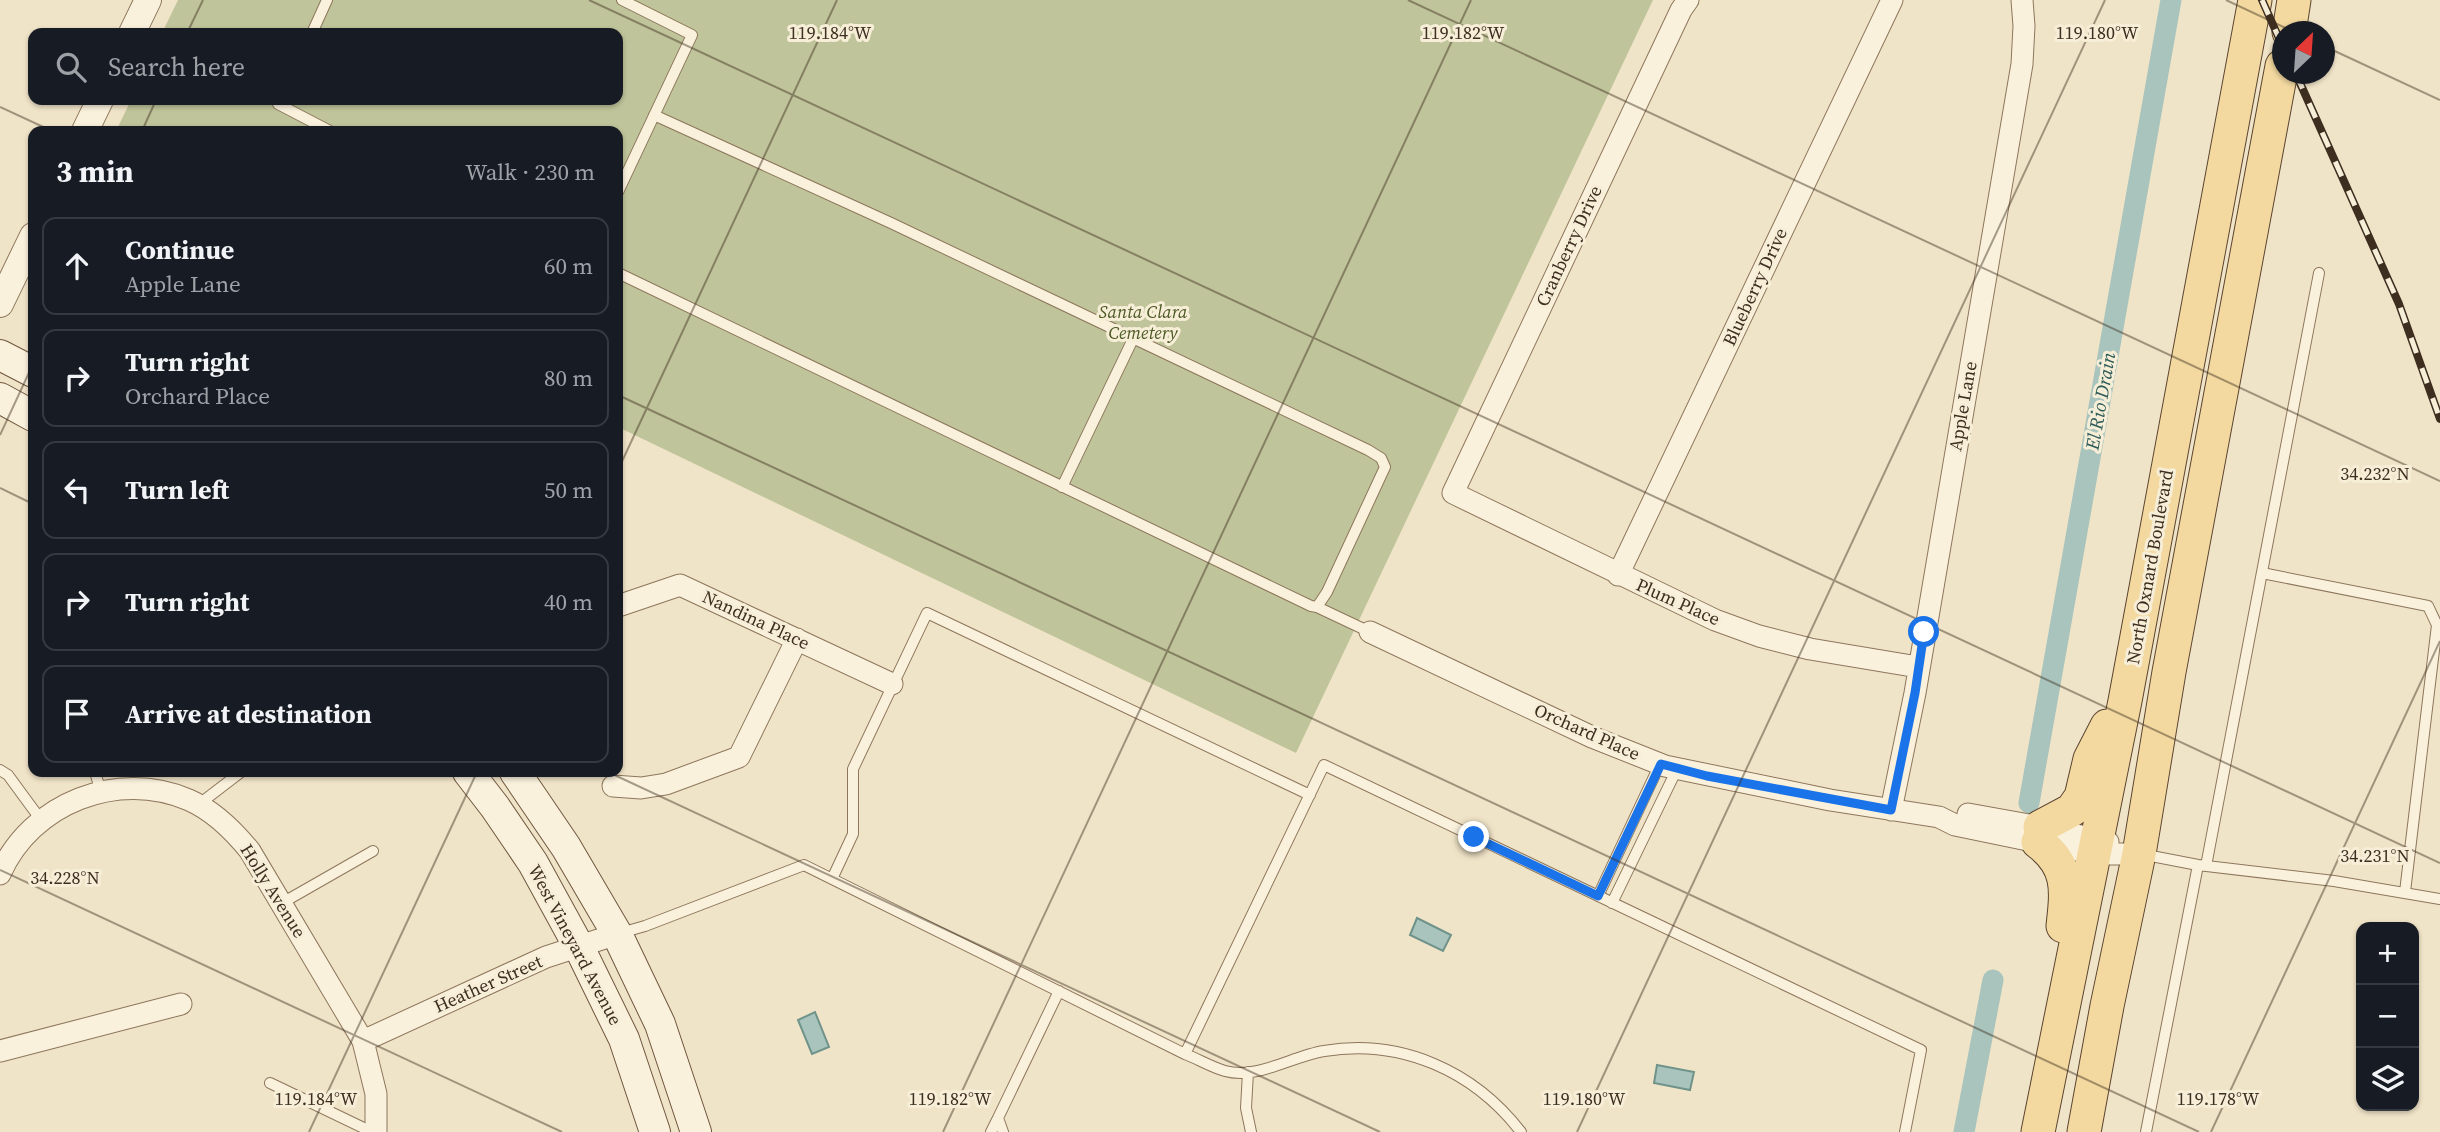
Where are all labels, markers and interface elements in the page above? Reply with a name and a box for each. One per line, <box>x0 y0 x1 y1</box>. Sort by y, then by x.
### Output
text: 119.184°W <box>789 20 872 45</box>
text: 119.182°W <box>1422 20 1505 45</box>
text: 119.180°W <box>2056 20 2139 45</box>
north arrow <box>2272 21 2335 84</box>
search box <box>28 28 623 105</box>
icon: search <box>52 48 90 86</box>
text: Search here <box>108 49 245 85</box>
text: 3 min <box>56 151 134 192</box>
text: Walk · 230 m <box>465 156 595 188</box>
street label: Cranberry Drive <box>1530 181 1607 310</box>
street label: Blueberry Drive <box>1716 224 1793 350</box>
text: Continue <box>125 232 234 268</box>
icon: ahead <box>58 247 96 285</box>
text: 60 m <box>544 250 593 282</box>
text: Apple Lane <box>125 268 241 300</box>
park label: Santa Clara Cemetery <box>1099 299 1188 345</box>
text: Turn right <box>125 344 249 380</box>
water label: El Rio Drain <box>2078 350 2121 453</box>
icon: right <box>58 359 96 397</box>
street label: Apple Lane <box>1942 359 1983 453</box>
text: 80 m <box>544 362 593 394</box>
text: Orchard Place <box>125 380 270 412</box>
text: 34.232°N <box>2340 461 2410 486</box>
street label: North Oxnard Boulevard <box>2120 468 2179 666</box>
icon: left <box>58 471 96 509</box>
text: Turn left <box>125 472 229 508</box>
text: 50 m <box>544 474 593 506</box>
street label: Plum Place <box>1632 572 1724 631</box>
icon: right <box>58 583 96 621</box>
text: Turn right <box>125 584 249 620</box>
street label: Nandina Place <box>698 584 814 655</box>
text: 40 m <box>544 586 593 618</box>
route start <box>1908 616 1939 647</box>
icon: arrive <box>58 695 96 733</box>
text: Arrive at destination <box>125 696 372 732</box>
street label: Orchard Place <box>1530 697 1644 766</box>
route end <box>1458 821 1489 852</box>
street label: Holly Avenue <box>235 839 312 943</box>
text: 34.231°N <box>2340 843 2410 868</box>
street label: West Vineyard Avenue <box>523 860 628 1029</box>
text: 34.228°N <box>30 865 100 890</box>
map controls <box>2356 922 2419 1111</box>
button: + <box>2356 922 2419 985</box>
street label: Heather Street <box>430 948 546 1019</box>
button: − <box>2356 985 2419 1048</box>
button: layers <box>2356 1048 2419 1111</box>
text: 119.184°W <box>275 1086 358 1111</box>
text: 119.182°W <box>909 1086 992 1111</box>
text: 119.180°W <box>1543 1086 1626 1111</box>
text: 119.178°W <box>2177 1086 2260 1111</box>

